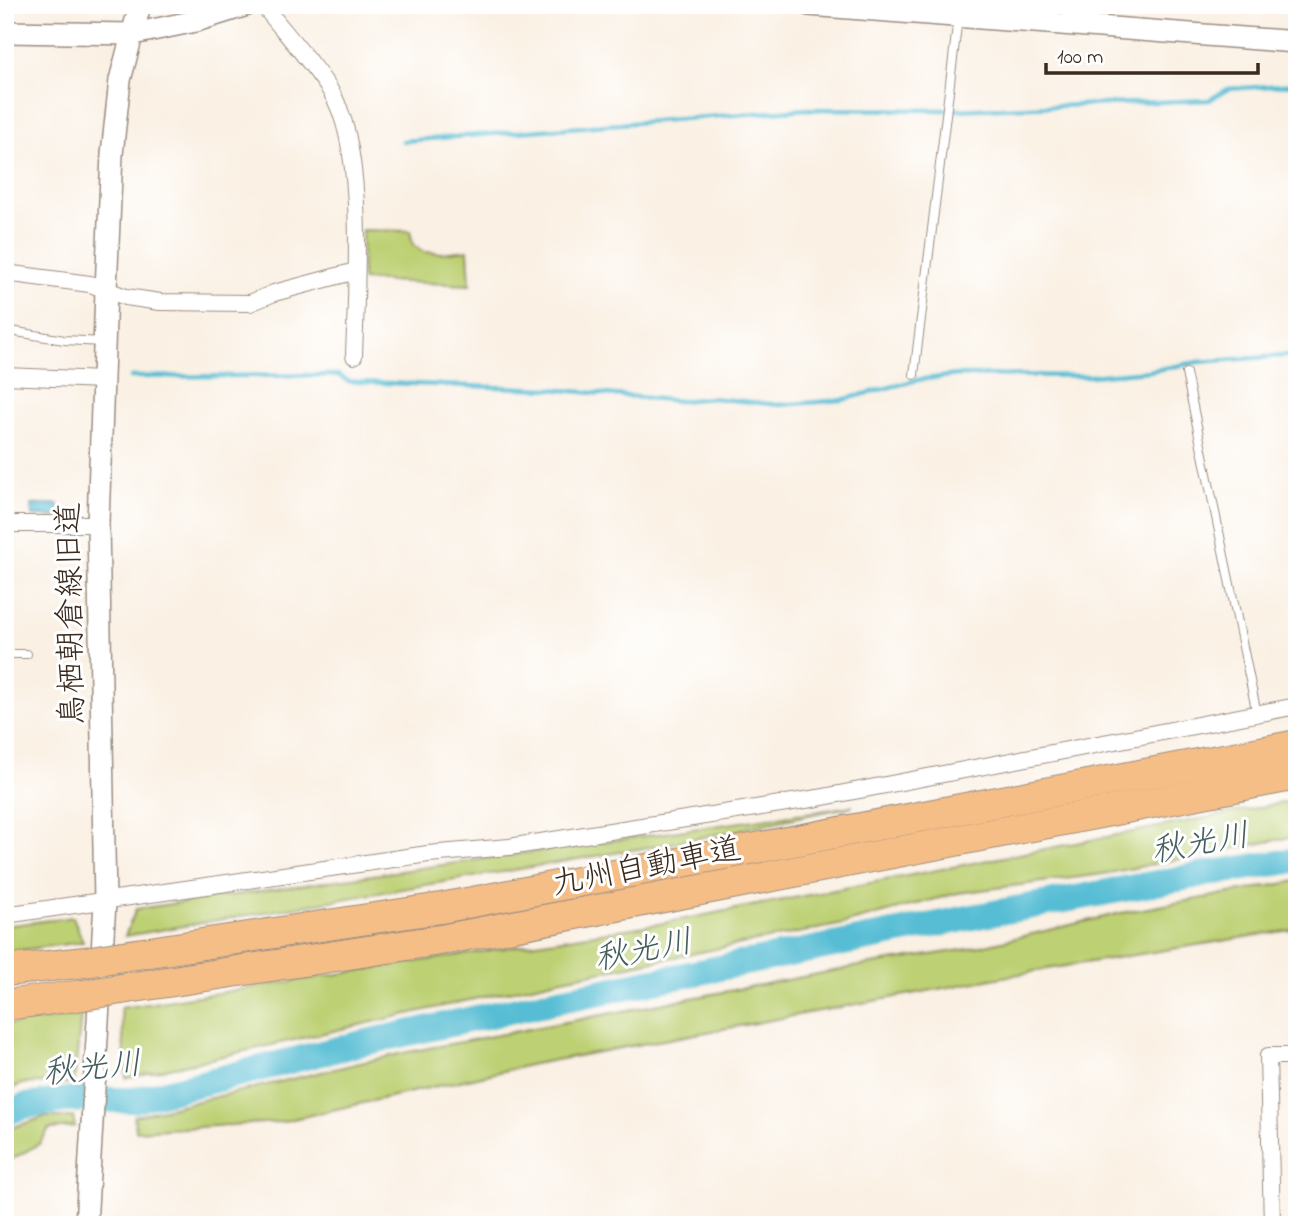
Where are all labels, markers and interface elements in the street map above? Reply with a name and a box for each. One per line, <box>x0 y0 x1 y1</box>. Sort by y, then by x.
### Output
scale bar <box>1046 32 1258 76</box>
text: 100 m <box>1057 43 1103 73</box>
street label: 鳥栖朝倉線旧道 <box>47 502 98 726</box>
water label: 秋光川 <box>1148 813 1254 877</box>
street label: 九州自動車道 <box>548 827 745 910</box>
water label: 秋光川 <box>591 919 697 985</box>
water label: 秋光川 <box>41 1041 144 1099</box>

